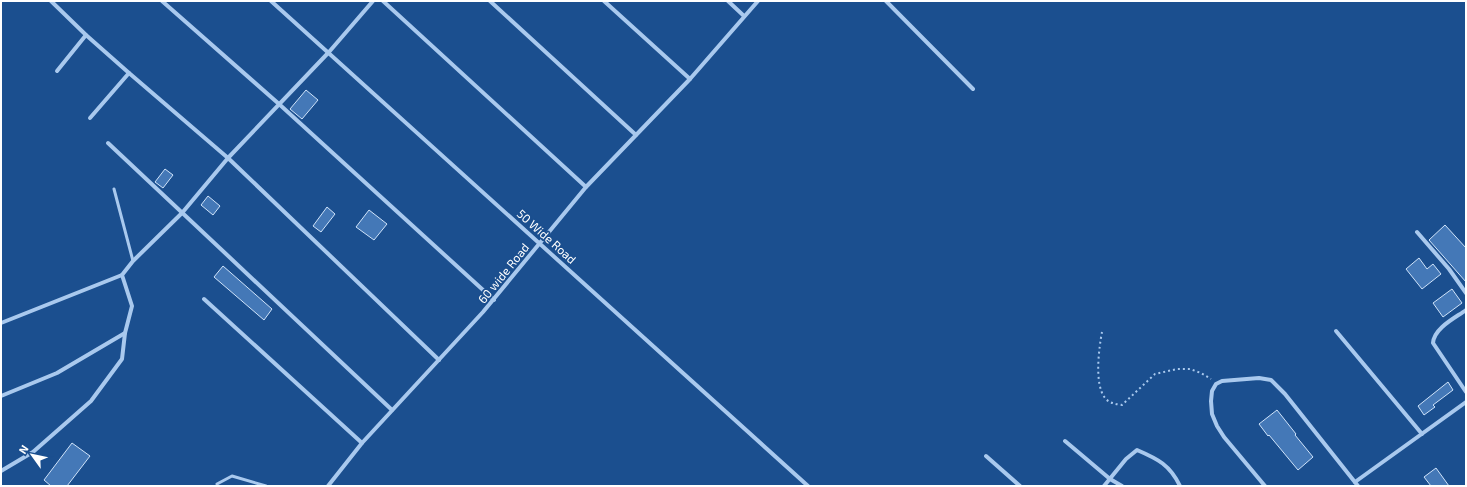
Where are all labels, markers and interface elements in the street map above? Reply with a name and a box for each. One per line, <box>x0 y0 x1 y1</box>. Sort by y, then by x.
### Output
street label: 50 Wide Road <box>515 206 579 266</box>
street label: 60 wide Road <box>475 240 531 306</box>
north arrow <box>12 435 52 475</box>
text: N <box>16 442 31 456</box>

